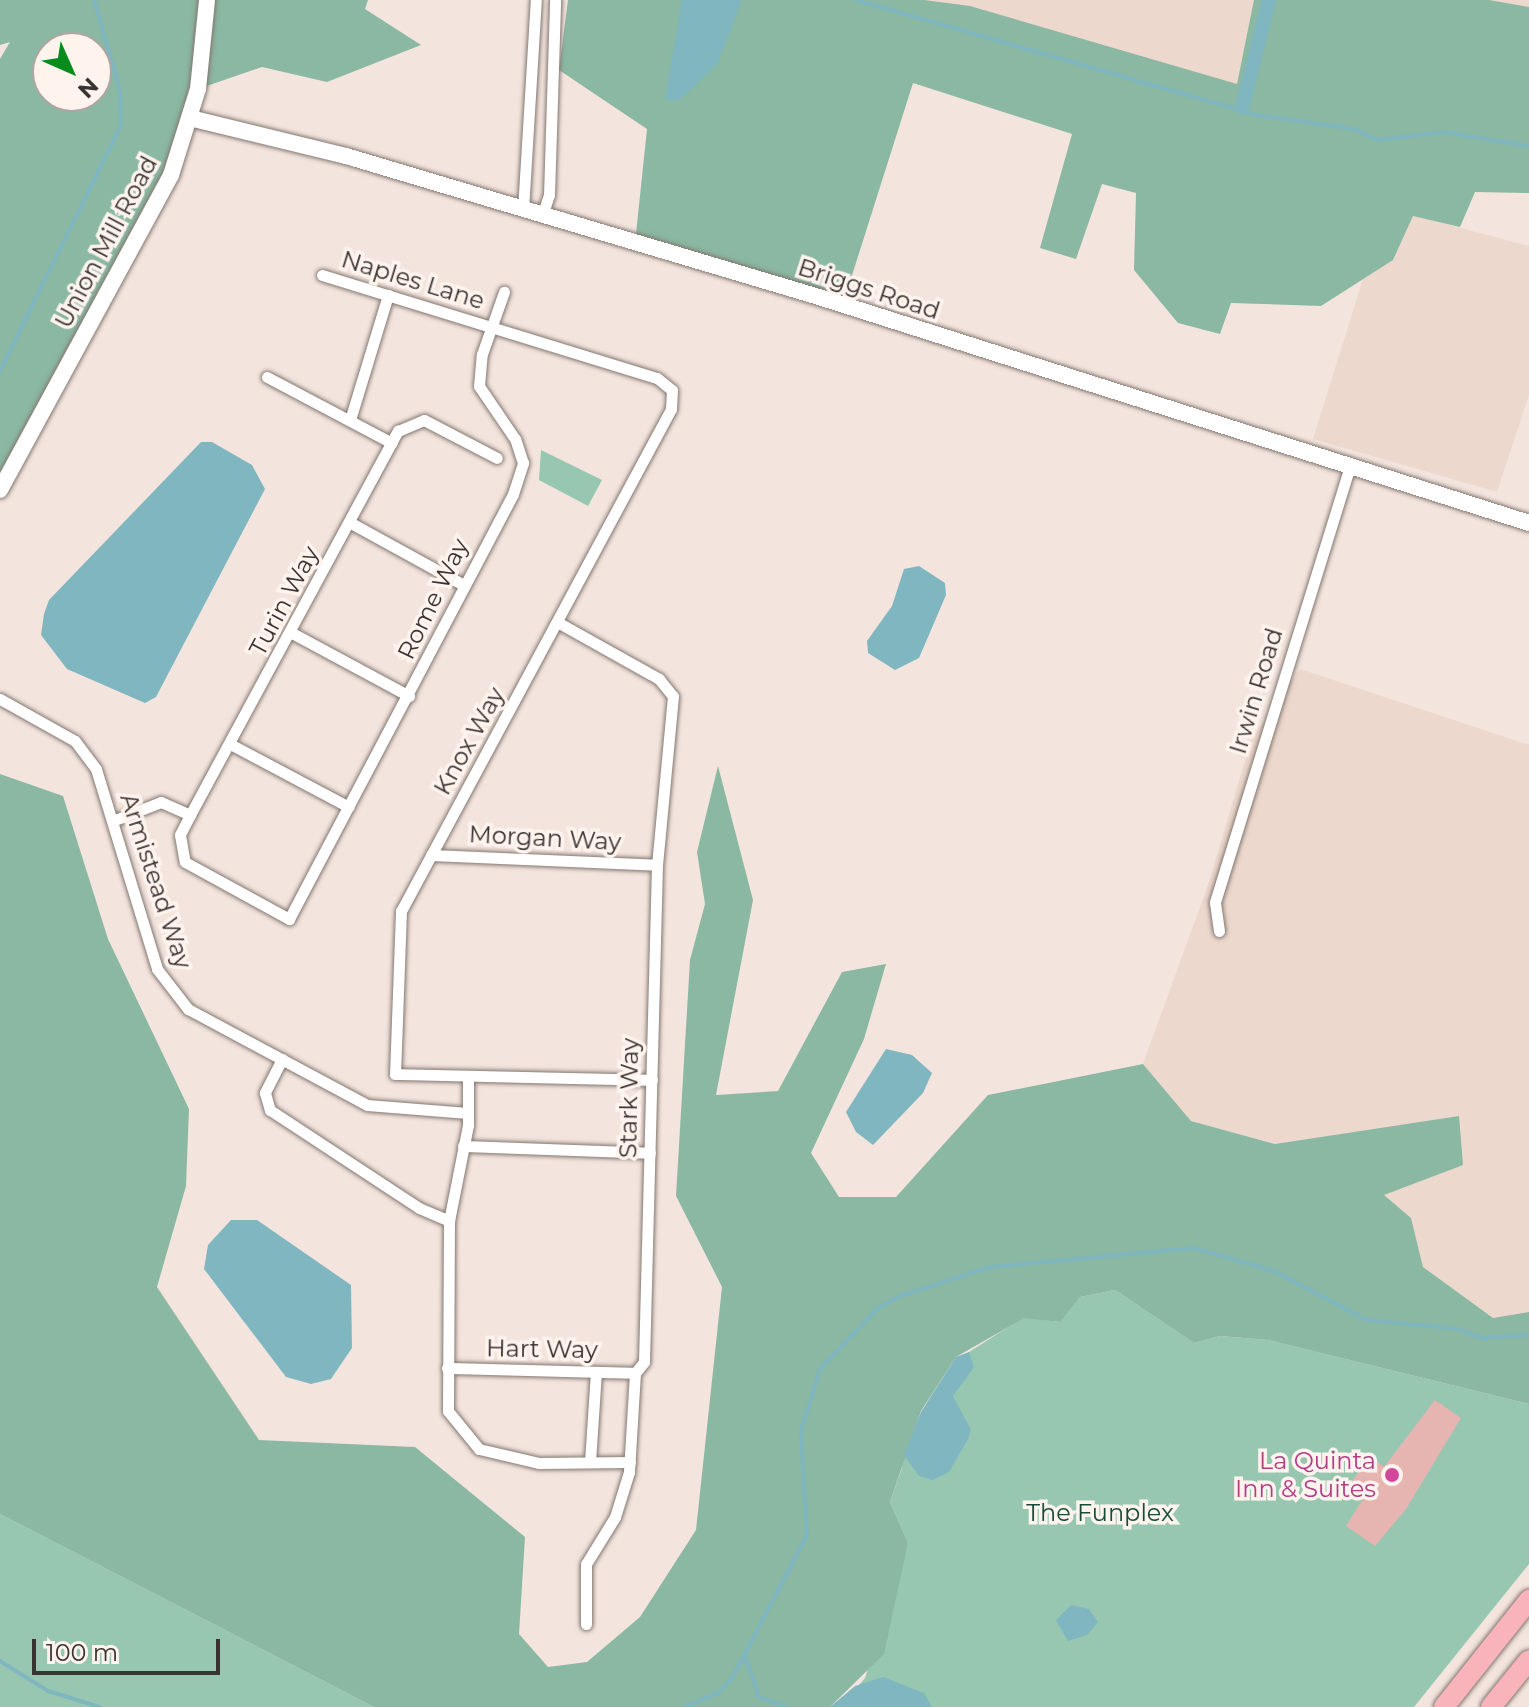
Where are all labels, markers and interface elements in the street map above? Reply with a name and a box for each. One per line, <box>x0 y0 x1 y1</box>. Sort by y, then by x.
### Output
north arrow <box>32 32 112 112</box>
text: N <box>72 72 104 104</box>
street label: Union Mill Road <box>49 151 163 333</box>
street label: Naples Lane <box>338 245 488 315</box>
street label: Briggs Road <box>794 252 944 326</box>
street label: Rome Way <box>391 534 475 664</box>
street label: Turin Way <box>243 541 325 661</box>
street label: Irwin Road <box>1223 625 1289 757</box>
street label: Knox Way <box>428 682 510 800</box>
street label: Armistead Way <box>114 790 198 972</box>
street label: Morgan Way <box>468 820 622 856</box>
street label: Stark Way <box>614 1038 644 1158</box>
street label: Hart Way <box>486 1334 598 1364</box>
place label: La Quinta Inn & Suites <box>1235 1447 1376 1503</box>
marker: La Quinta Inn & Suites <box>1383 1466 1401 1484</box>
park label: The Funplex <box>1026 1499 1174 1527</box>
scale bar <box>36 1623 224 1673</box>
text: 100 m <box>46 1638 118 1667</box>

